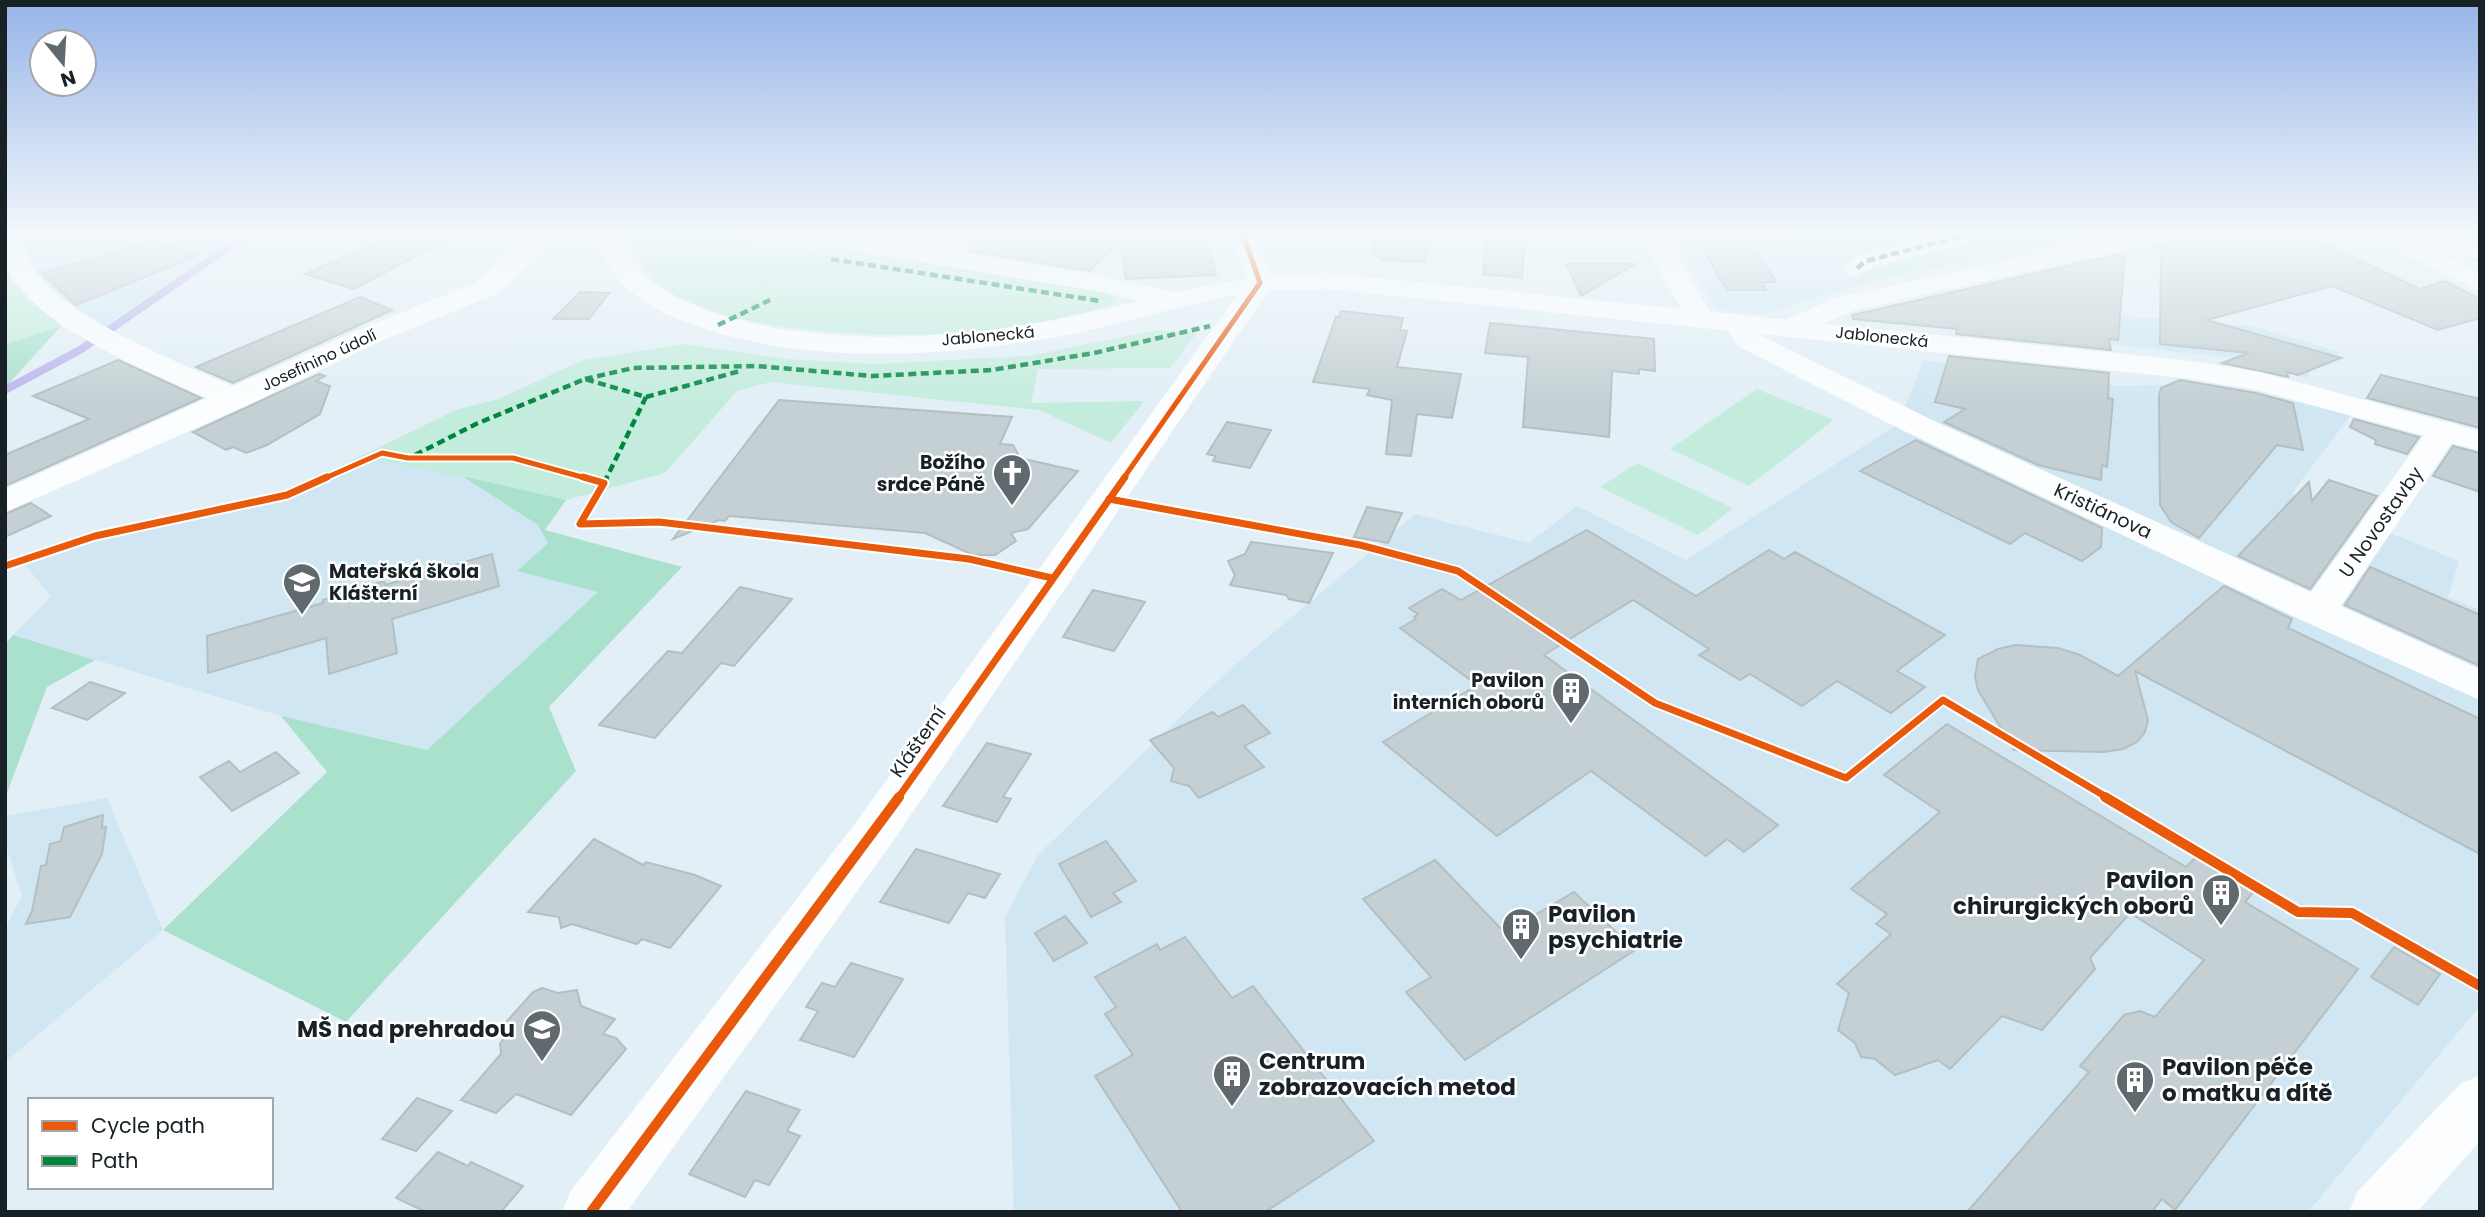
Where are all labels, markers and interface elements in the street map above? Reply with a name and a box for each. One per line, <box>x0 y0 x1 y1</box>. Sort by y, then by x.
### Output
north arrow <box>28 28 98 98</box>
text: N <box>57 64 79 94</box>
street label: Jablonecká <box>941 320 1035 352</box>
street label: Jablonecká <box>1834 321 1930 353</box>
street label: Josefinino údolí <box>258 323 380 397</box>
place label: Božího srdce Páně <box>877 449 985 498</box>
church icon: Božího srdce Páně <box>991 452 1033 507</box>
street label: U Novostavby <box>2333 461 2430 583</box>
street label: Kristiánova <box>2050 477 2156 545</box>
place label: Mateřská škola Klášterní <box>329 558 479 607</box>
school or university icon: Mateřská škola Klášterní <box>281 561 323 616</box>
place label: Pavilon interních oborů <box>1393 667 1544 716</box>
building icon: Pavilon interních oborů <box>1550 670 1592 725</box>
street label: Klášterní <box>884 701 953 783</box>
place label: Pavilon chirurgických oborů <box>1953 864 2194 922</box>
building icon: Pavilon chirurgických oborů <box>2200 872 2242 927</box>
place label: Pavilon psychiatrie <box>1548 898 1683 956</box>
building icon: Pavilon psychiatrie <box>1500 906 1542 961</box>
school or university icon: MŠ nad prehradou <box>521 1008 563 1063</box>
place label: MŠ nad prehradou <box>297 1013 515 1045</box>
place label: Centrum zobrazovacích metod <box>1259 1045 1516 1103</box>
place label: Pavilon péče o matku a dítě <box>2162 1051 2332 1109</box>
building icon: Centrum zobrazovacích metod <box>1211 1053 1253 1108</box>
building icon: Pavilon péče o matku a dítě <box>2114 1059 2156 1114</box>
legend <box>28 1098 273 1189</box>
text: Cycle path <box>91 1111 205 1140</box>
text: Path <box>91 1146 138 1175</box>

